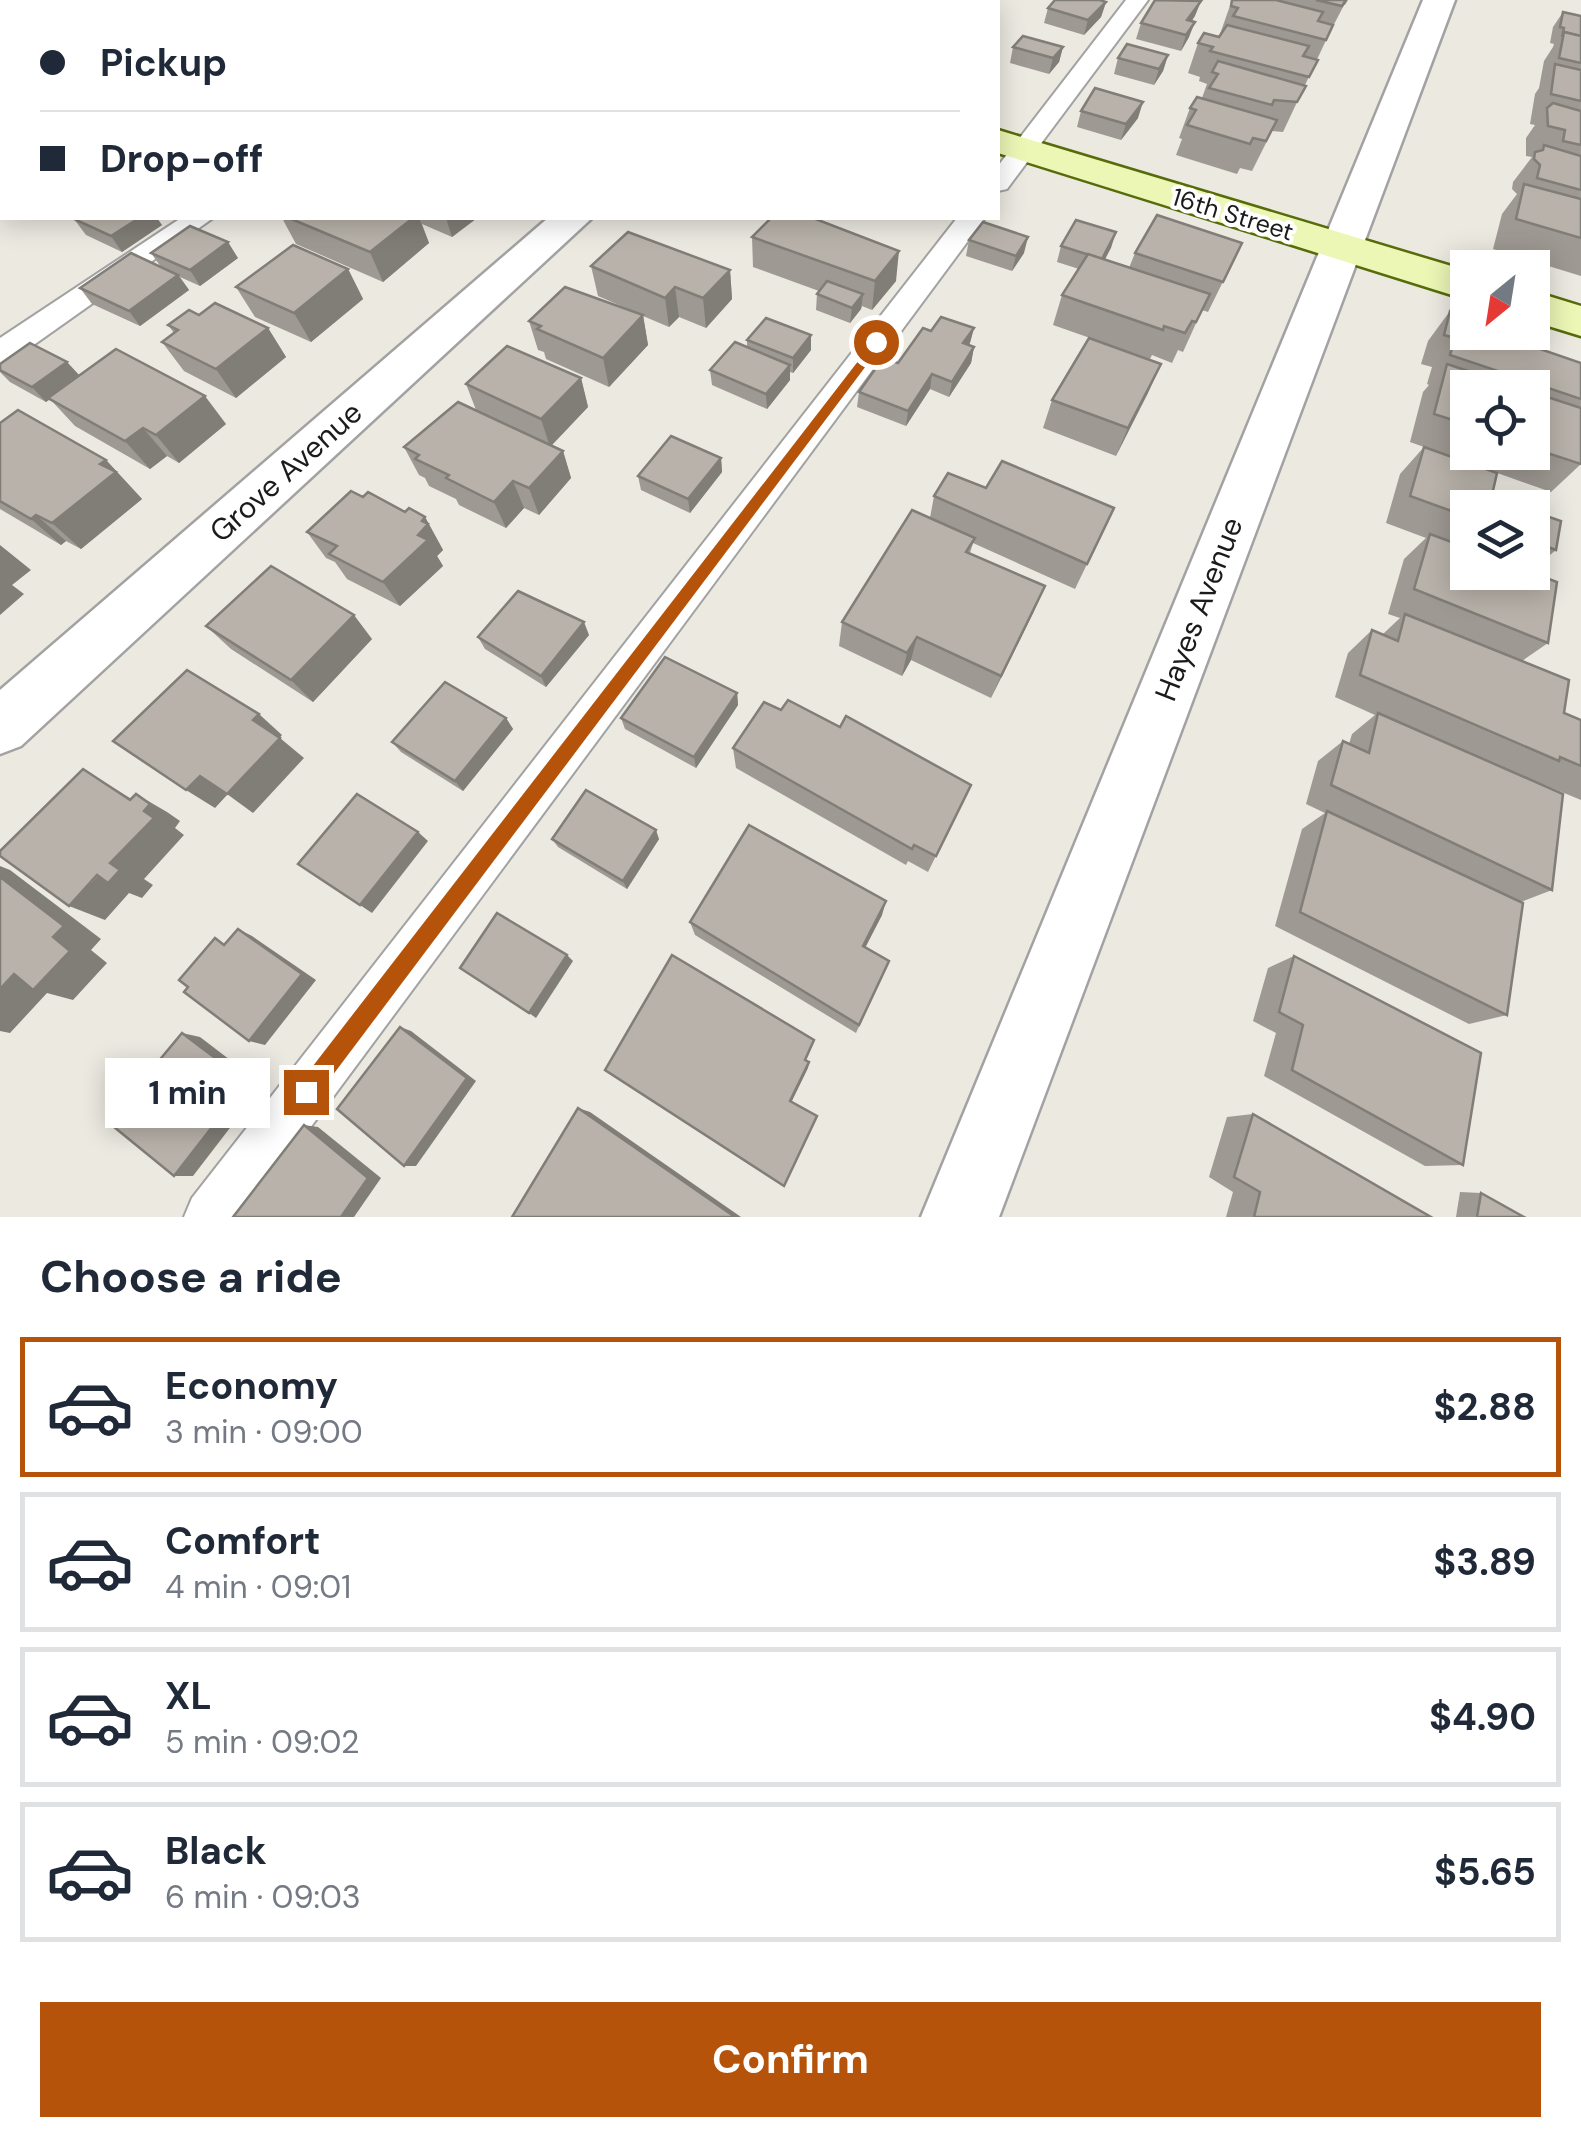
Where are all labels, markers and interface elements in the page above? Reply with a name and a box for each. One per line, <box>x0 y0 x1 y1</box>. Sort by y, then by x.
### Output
text: Pickup <box>100 38 227 88</box>
text: Drop-off <box>100 134 263 184</box>
street label: 16th Street <box>1168 180 1298 249</box>
north arrow <box>1450 250 1550 350</box>
map controls <box>1450 250 1550 590</box>
route start <box>854 320 899 365</box>
button: locate <box>1450 370 1550 470</box>
street label: Grove Avenue <box>201 393 370 550</box>
button: layers <box>1450 490 1550 590</box>
street label: Hayes Avenue <box>1146 511 1251 706</box>
callout: 1 min <box>106 1057 271 1127</box>
route end <box>284 1070 329 1115</box>
text: 1 min <box>149 1072 226 1114</box>
text: Choose a ride <box>40 1247 342 1306</box>
text: Economy <box>165 1361 338 1411</box>
icon: car <box>45 1362 135 1452</box>
text: $2.88 <box>1433 1382 1536 1432</box>
text: 3 min · 09:00 <box>165 1411 363 1453</box>
text: Comfort <box>165 1516 321 1566</box>
icon: car <box>45 1517 135 1607</box>
text: $3.89 <box>1433 1537 1536 1587</box>
text: 4 min · 09:01 <box>165 1566 351 1608</box>
text: XL <box>165 1671 212 1721</box>
icon: car <box>45 1672 135 1762</box>
text: $4.90 <box>1429 1692 1536 1742</box>
text: 5 min · 09:02 <box>165 1721 359 1763</box>
text: Black <box>165 1826 267 1876</box>
icon: car <box>45 1827 135 1917</box>
text: $5.65 <box>1434 1847 1536 1897</box>
text: 6 min · 09:03 <box>165 1876 361 1918</box>
button: Confirm <box>40 2002 1541 2117</box>

